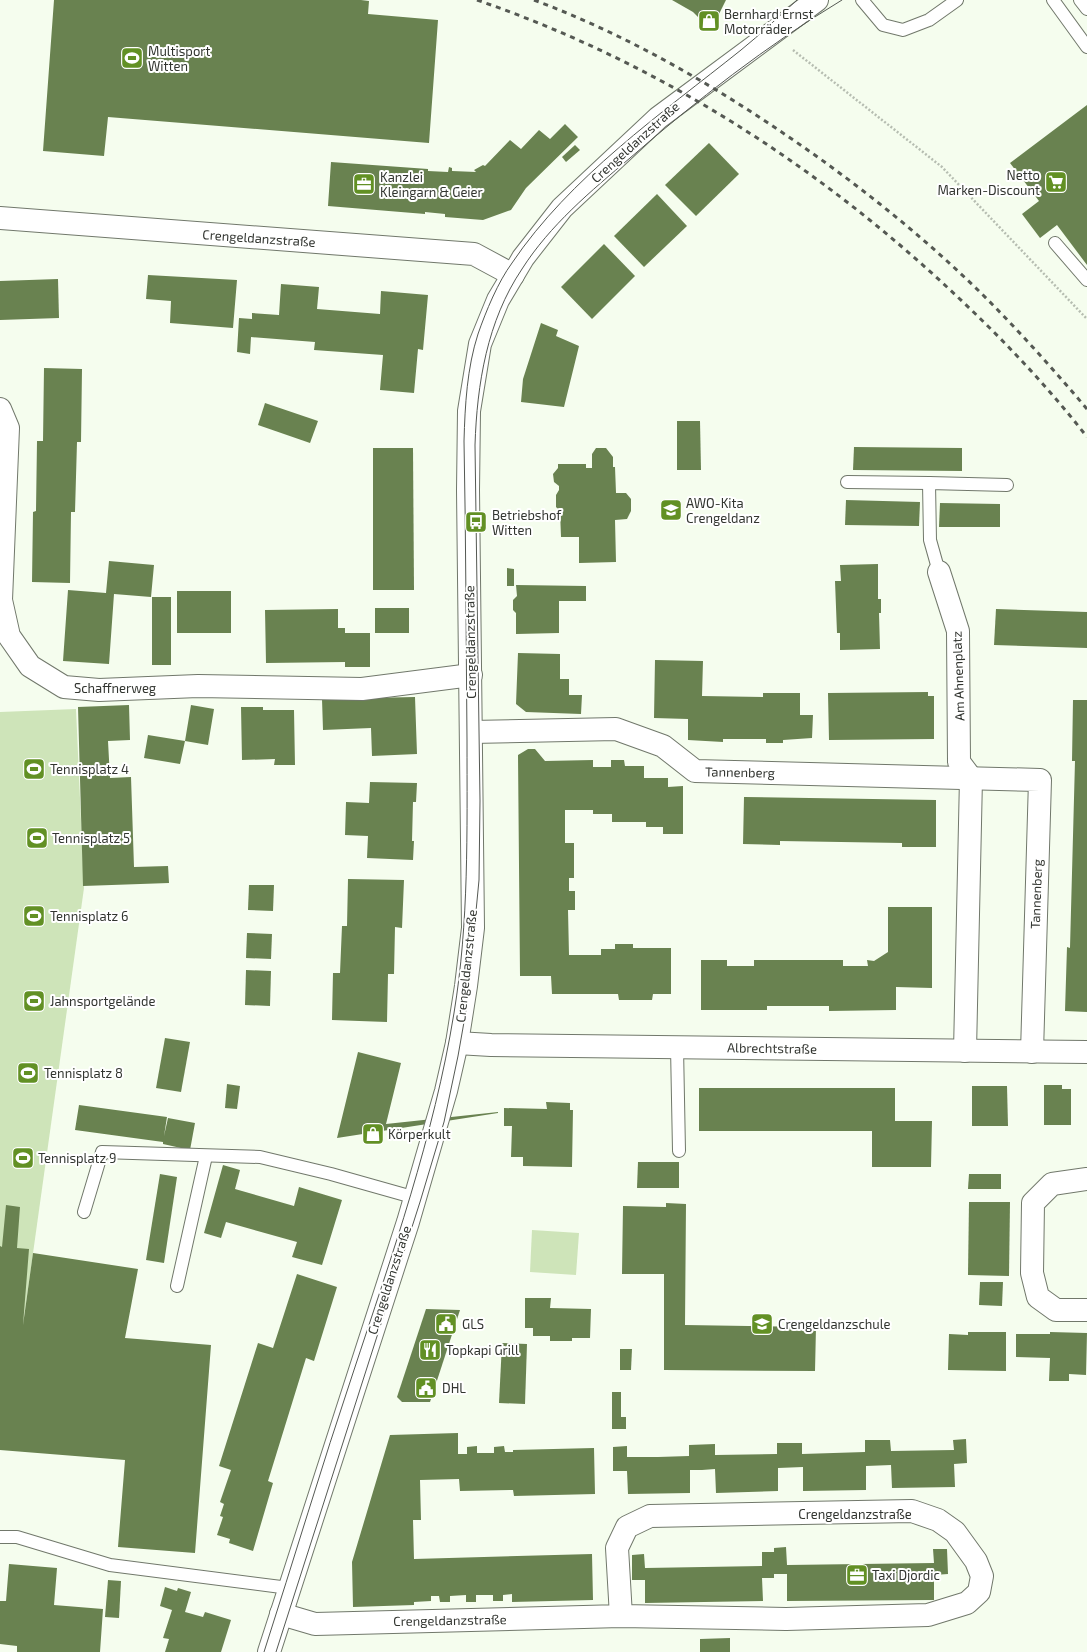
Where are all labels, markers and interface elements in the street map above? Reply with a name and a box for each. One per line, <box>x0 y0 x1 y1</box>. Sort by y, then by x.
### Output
place label: Bernhard Ernst Motorräder <box>724 6 814 37</box>
shop icon: Bernhard Ernst Motorräder <box>696 8 722 34</box>
place label: Multisport Witten <box>148 43 210 74</box>
sports icon: Multisport Witten <box>119 45 145 71</box>
street label: Crengeldanzstraße <box>587 98 683 186</box>
place label: Netto Marken-Discount <box>937 167 1040 198</box>
place label: Kanzlei Kleingarn & Geier <box>380 169 483 200</box>
supermarket icon: Netto Marken-Discount <box>1043 169 1069 195</box>
office icon: Kanzlei Kleingarn & Geier <box>351 171 377 197</box>
street label: Crengeldanzstraße <box>202 226 316 250</box>
place label: AWO-Kita Crengeldanz <box>686 495 760 526</box>
school or university icon: AWO-Kita Crengeldanz <box>658 497 684 523</box>
place label: Betriebshof Witten <box>492 507 562 538</box>
bus stop icon: Betriebshof Witten <box>463 509 489 535</box>
street label: Crengeldanzstraße <box>461 585 479 699</box>
street label: Am Ahnenplatz <box>948 631 968 721</box>
street label: Schaffnerweg <box>74 680 156 696</box>
sports icon: Tennisplatz 4 <box>21 756 47 782</box>
place label: Tennisplatz 4 <box>50 761 129 777</box>
street label: Tannenberg <box>705 763 775 781</box>
sports icon: Tennisplatz 5 <box>24 825 50 851</box>
place label: Tennisplatz 5 <box>52 830 130 846</box>
street label: Tannenberg <box>1027 859 1045 929</box>
sports icon: Tennisplatz 6 <box>21 903 47 929</box>
place label: Tennisplatz 6 <box>50 908 128 924</box>
street label: Crengeldanzstraße <box>452 909 480 1023</box>
sports icon: Jahnsportgelände <box>21 988 47 1014</box>
place label: Jahnsportgelände <box>50 993 156 1009</box>
street label: Albrechtstraße <box>727 1039 817 1057</box>
sports icon: Tennisplatz 8 <box>15 1060 41 1086</box>
place label: Tennisplatz 8 <box>44 1065 123 1081</box>
shop icon: Körperkult <box>360 1121 386 1147</box>
place label: Körperkult <box>388 1126 451 1142</box>
sports icon: Tennisplatz 9 <box>10 1145 36 1171</box>
place label: Tennisplatz 9 <box>38 1150 116 1166</box>
street label: Crengeldanzstraße <box>364 1224 414 1336</box>
public building icon: GLS <box>433 1311 459 1337</box>
school or university icon: Crengeldanzschule <box>749 1311 775 1337</box>
place label: GLS <box>462 1316 484 1332</box>
place label: Crengeldanzschule <box>778 1316 891 1332</box>
restaurant icon: Topkapi Grill <box>417 1337 443 1363</box>
place label: Topkapi Grill <box>446 1342 519 1358</box>
public building icon: DHL <box>413 1375 439 1401</box>
place label: DHL <box>442 1380 466 1396</box>
street label: Crengeldanzstraße <box>798 1506 912 1522</box>
office icon: Taxi Djordic <box>844 1562 870 1588</box>
place label: Taxi Djordic <box>872 1567 940 1583</box>
street label: Crengeldanzstraße <box>393 1611 507 1629</box>

